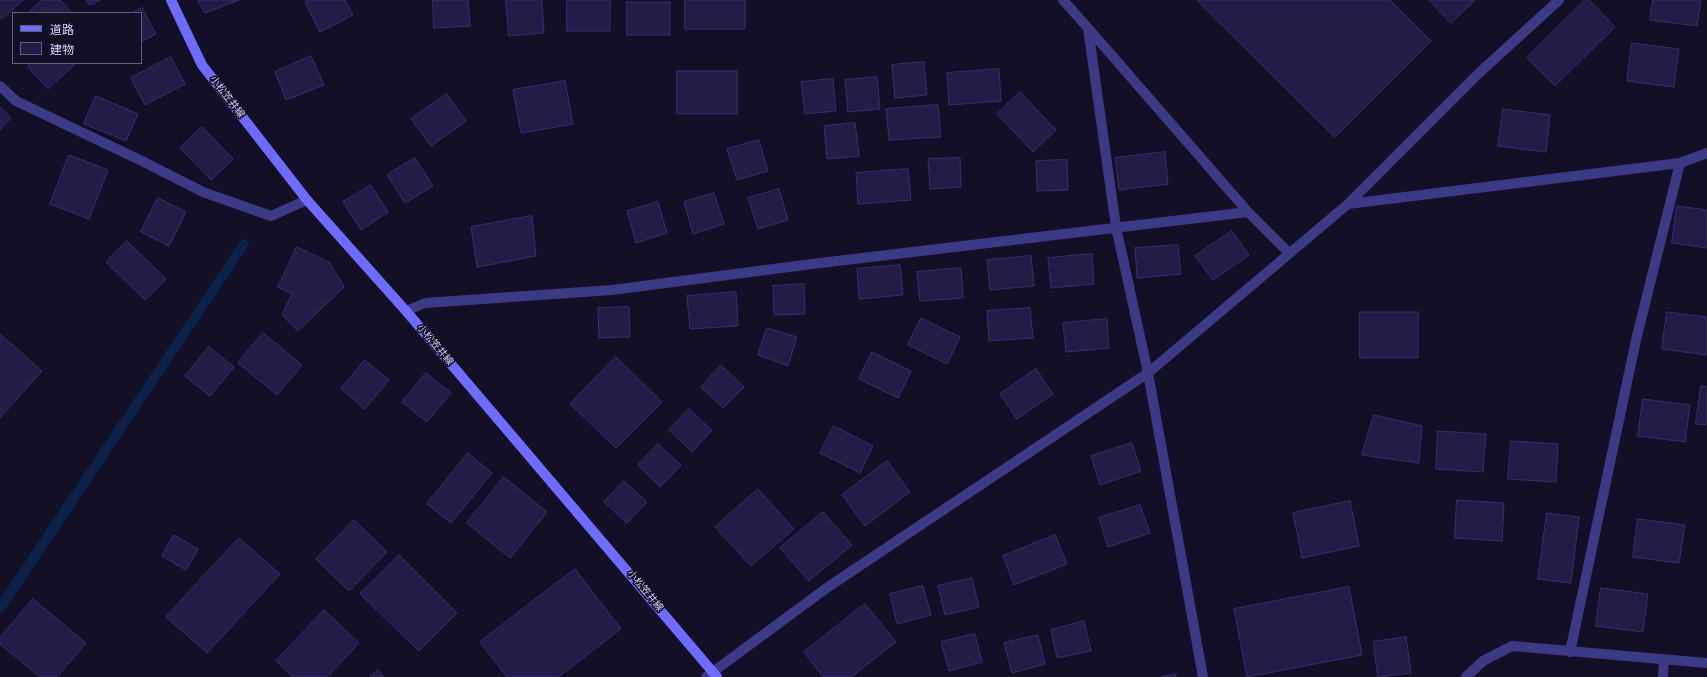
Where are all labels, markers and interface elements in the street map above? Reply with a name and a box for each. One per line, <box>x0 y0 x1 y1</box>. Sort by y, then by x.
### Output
legend <box>12 12 142 64</box>
text: 道路 <box>50 23 74 37</box>
text: 建物 <box>50 43 74 57</box>
street label: 小松笠井線 <box>207 74 247 120</box>
street label: 小松笠井線 <box>414 322 456 368</box>
street label: 小松笠井線 <box>624 568 666 614</box>

